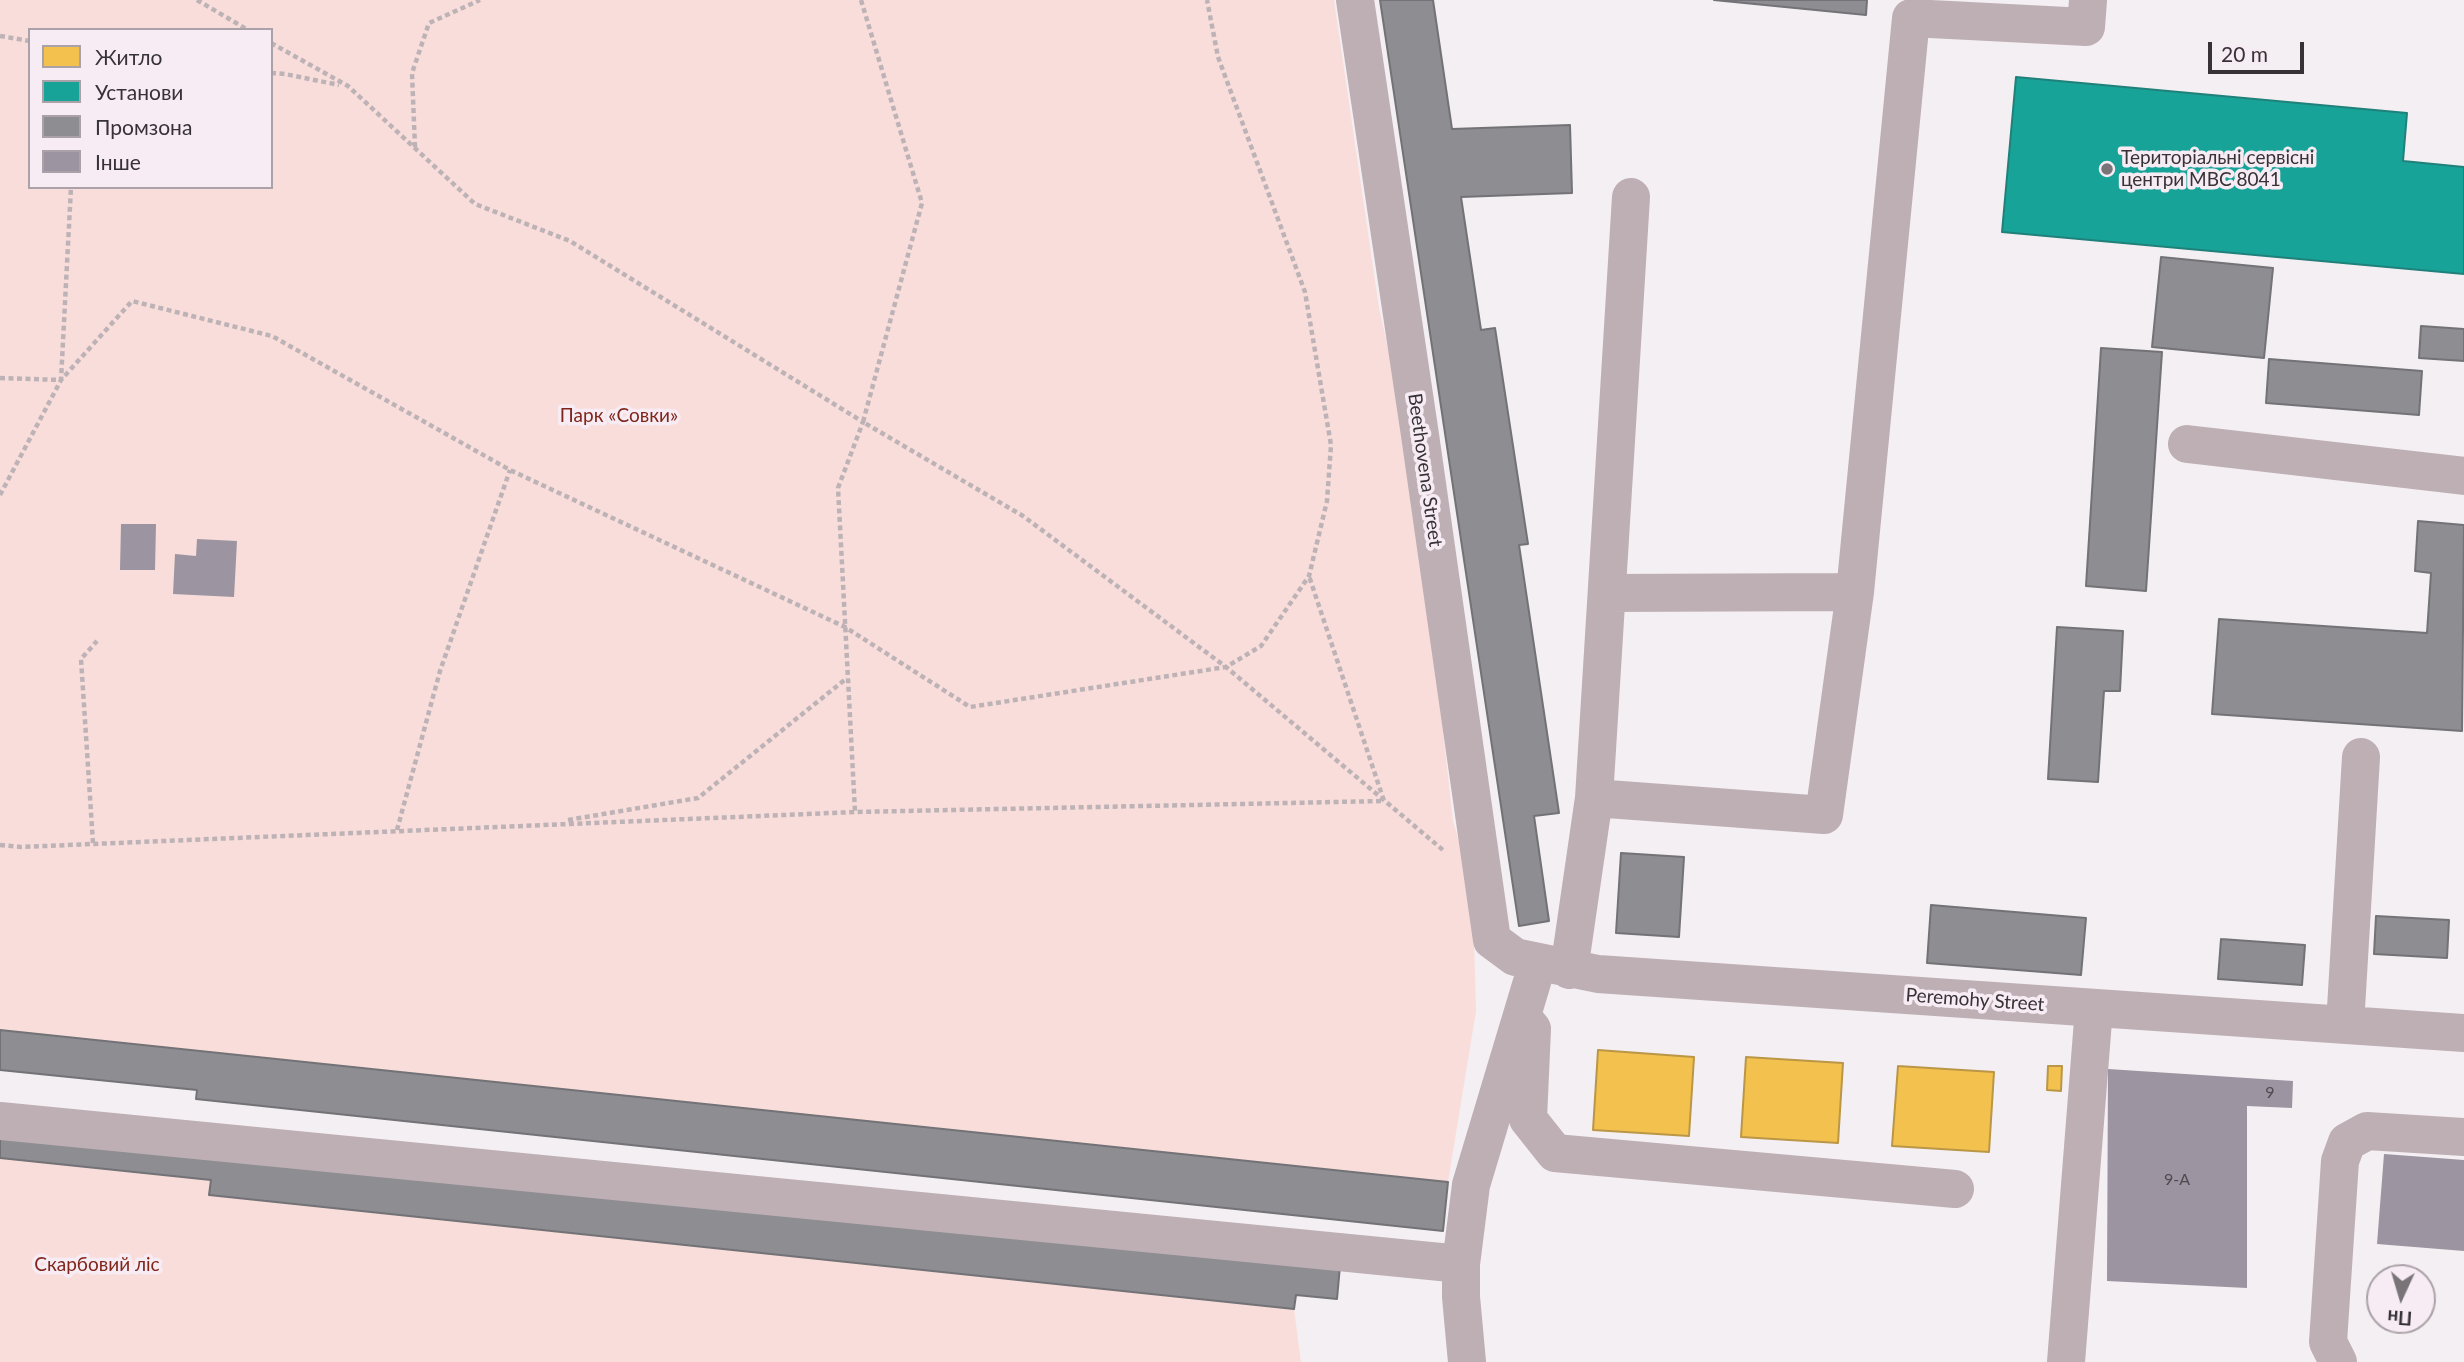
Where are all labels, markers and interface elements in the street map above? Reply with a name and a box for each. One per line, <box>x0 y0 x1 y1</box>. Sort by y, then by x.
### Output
legend <box>28 28 273 189</box>
scale bar <box>2212 28 2308 72</box>
text: 20 m <box>2221 41 2268 66</box>
text: Житло <box>95 44 162 69</box>
text: Установи <box>95 79 183 104</box>
text: Промзона <box>95 114 192 139</box>
place label: Територіальні сервісні центри МВС 8041 <box>2121 147 2314 191</box>
text: Інше <box>95 149 141 174</box>
marker: Територіальні сервісні центри МВС 8041 <box>2099 161 2115 177</box>
street label: Beethovena Street <box>1403 392 1447 548</box>
park label: Парк «Совки» <box>560 405 678 427</box>
street label: Peremohy Street <box>1905 984 2045 1016</box>
house number: 9 <box>2265 1083 2275 1103</box>
house number: 9-А <box>2164 1170 2190 1190</box>
park label: Скарбовий ліс <box>34 1254 160 1276</box>
north arrow <box>2366 1264 2436 1334</box>
text: Пн <box>2386 1306 2413 1331</box>

